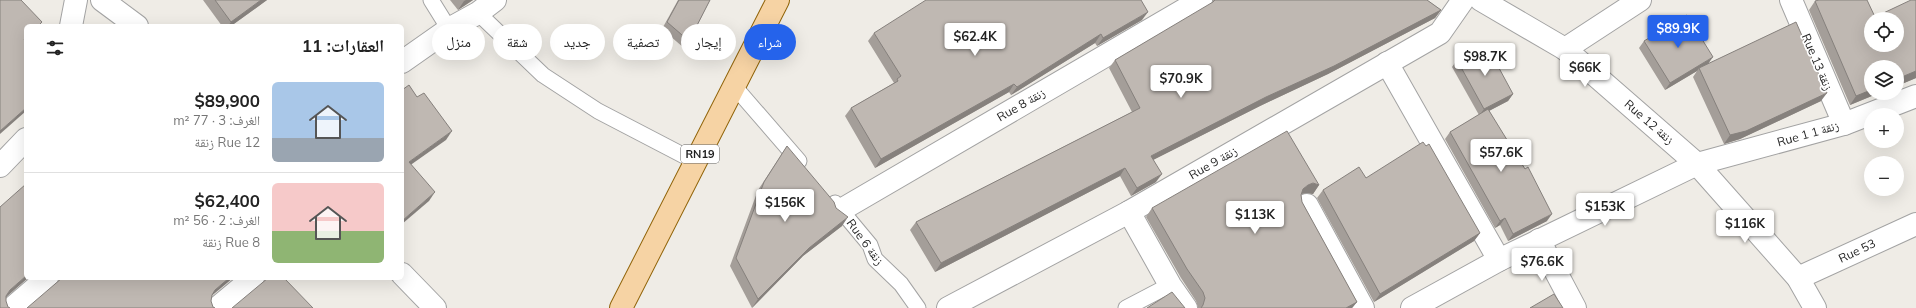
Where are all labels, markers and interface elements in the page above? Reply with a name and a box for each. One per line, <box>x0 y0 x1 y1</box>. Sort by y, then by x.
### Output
map controls <box>1864 12 1904 196</box>
button: locate <box>1864 12 1904 52</box>
pin: $89.9K <box>1645 15 1711 49</box>
text: $89.9K <box>1656 20 1700 36</box>
pin: $62.4K <box>942 23 1008 57</box>
chip: منزل <box>432 24 485 60</box>
chip: شقة <box>493 24 542 60</box>
chip: جديد <box>550 24 605 60</box>
chip: تصفية <box>613 24 673 60</box>
chip: إيجار <box>681 24 736 60</box>
chip: شراء <box>744 24 796 60</box>
text: $62.4K <box>953 28 997 44</box>
street label: Rue 13 زنقة <box>1799 31 1836 93</box>
text: العقارات: 11 <box>302 35 384 56</box>
icon: filters <box>44 37 66 59</box>
pin: $98.7K <box>1452 43 1518 77</box>
text: $98.7K <box>1463 48 1507 64</box>
pin: $66K <box>1561 54 1609 88</box>
text: $66K <box>1569 59 1601 75</box>
button: layers <box>1864 60 1904 100</box>
pin: $70.9K <box>1148 65 1214 99</box>
text: $70.9K <box>1159 70 1203 86</box>
street label: Rue 8 زنقة <box>994 85 1048 124</box>
text: $89,900 <box>195 90 260 111</box>
street label: Rue 12 زنقة <box>1622 96 1677 147</box>
icon: home <box>304 98 352 146</box>
button: + <box>1864 108 1904 148</box>
text: الغرف: 3 · 77 m² <box>173 112 260 128</box>
street label: Rue 1 زنقة 1 <box>1775 117 1841 149</box>
text: Rue 12 زنقة <box>195 134 260 150</box>
pin: $57.6K <box>1468 139 1534 173</box>
street label: Rue 9 زنقة <box>1186 143 1240 182</box>
text: $57.6K <box>1479 144 1523 160</box>
road number: RN19 <box>681 145 719 163</box>
button: − <box>1864 156 1904 196</box>
pin: $156K <box>757 189 813 223</box>
text: $62,400 <box>195 190 260 211</box>
pin: $153K <box>1577 193 1633 227</box>
text: $156K <box>765 194 805 210</box>
text: $153K <box>1585 198 1625 214</box>
icon: home <box>304 199 352 247</box>
pin: $113K <box>1227 201 1283 235</box>
text: $113K <box>1235 206 1275 222</box>
pin: $116K <box>1717 210 1773 244</box>
text: الغرف: 2 · 56 m² <box>173 212 260 228</box>
text: $116K <box>1725 215 1765 231</box>
street label: Rue 6 زنقة <box>844 216 887 268</box>
text: Rue 8 زنقة <box>202 234 260 250</box>
street label: Rue 53 <box>1836 235 1878 266</box>
pin: $76.6K <box>1509 248 1575 282</box>
text: $76.6K <box>1520 253 1564 269</box>

